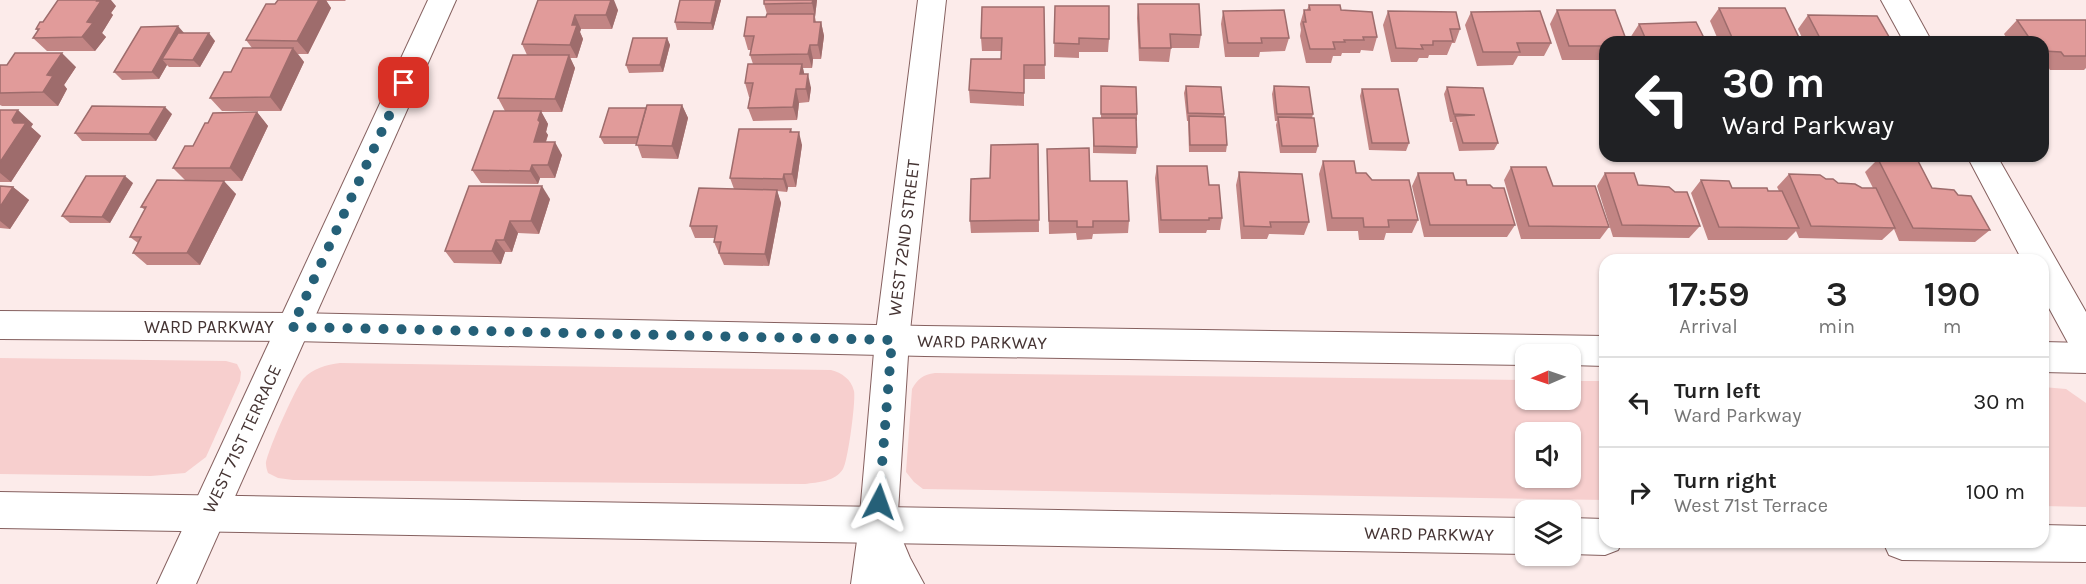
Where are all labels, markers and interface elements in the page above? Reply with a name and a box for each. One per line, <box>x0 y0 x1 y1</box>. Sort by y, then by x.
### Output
pin <box>378 57 429 108</box>
text: 30 m <box>1722 58 1825 108</box>
icon: left <box>1623 60 1701 138</box>
icon: arrive <box>387 66 420 99</box>
text: Ward Parkway <box>1722 109 1894 141</box>
street label: WEST 72ND STREET <box>883 158 925 318</box>
text: 17:59 <box>1668 273 1750 315</box>
text: 3 <box>1826 273 1848 315</box>
text: 190 <box>1924 273 1980 315</box>
text: Arrival <box>1679 315 1738 338</box>
text: min <box>1818 315 1855 338</box>
text: m <box>1943 315 1961 338</box>
street label: WARD PARKWAY <box>144 316 274 338</box>
street label: WARD PARKWAY <box>917 330 1047 354</box>
north arrow <box>1515 344 1581 410</box>
map controls <box>1515 344 1581 566</box>
street label: WEST 71ST TERRACE <box>198 361 286 517</box>
text: Turn left <box>1674 378 1761 404</box>
icon: left <box>1623 386 1656 419</box>
text: 30 m <box>1973 389 2025 415</box>
text: Ward Parkway <box>1674 404 1801 427</box>
button: sound <box>1515 422 1581 488</box>
text: Turn right <box>1674 468 1777 494</box>
position arrow <box>847 470 911 534</box>
icon: right <box>1623 476 1656 509</box>
text: 100 m <box>1966 479 2025 505</box>
text: West 71st Terrace <box>1674 494 1828 517</box>
button: layers <box>1515 500 1581 566</box>
street label: WARD PARKWAY <box>1364 522 1494 546</box>

